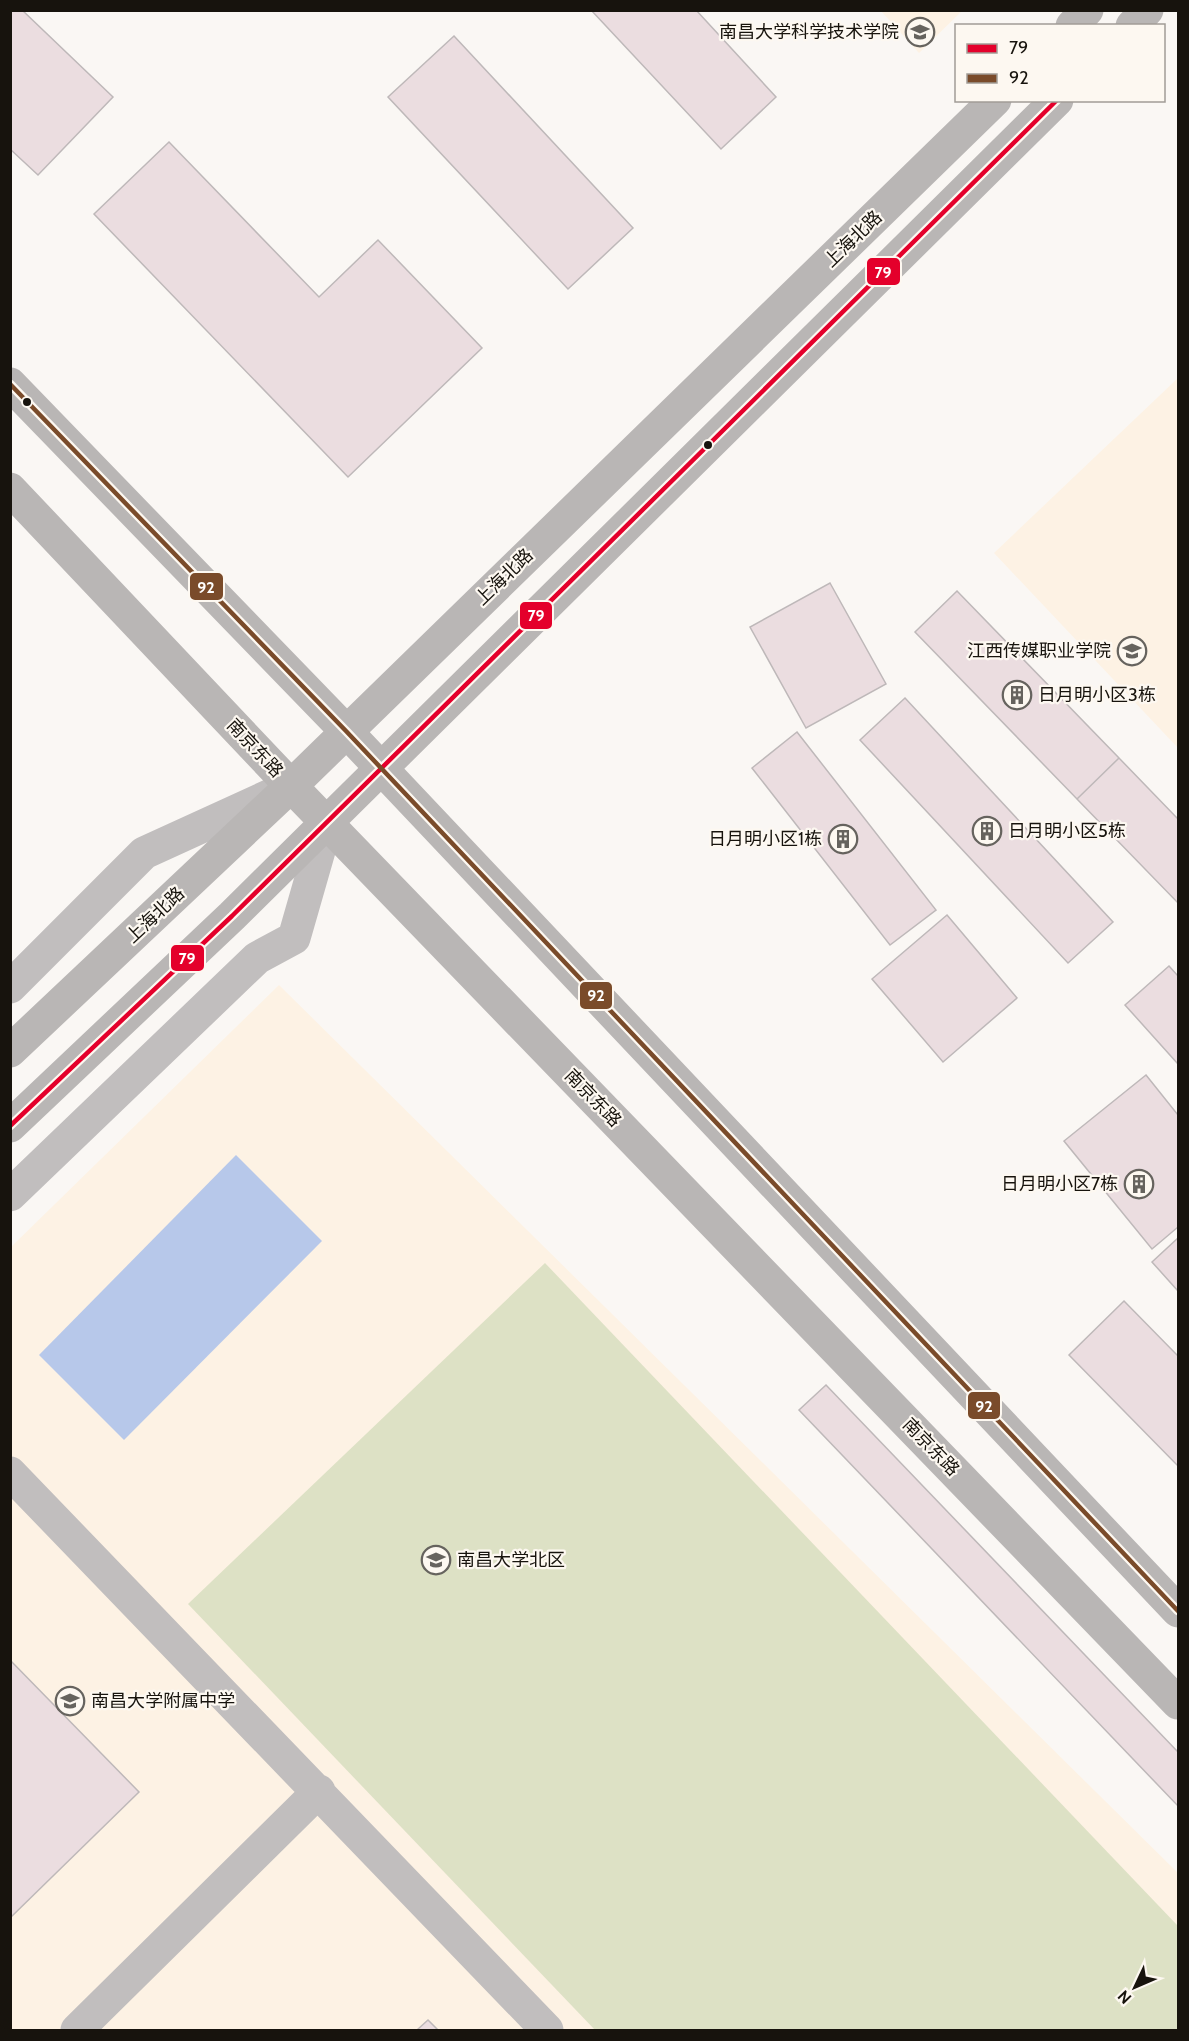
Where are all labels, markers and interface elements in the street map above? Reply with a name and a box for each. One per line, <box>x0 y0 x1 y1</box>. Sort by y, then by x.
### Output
school or university icon: 南昌大学科学技术学院 <box>904 16 936 48</box>
place label: 南昌大学科学技术学院 <box>719 21 899 43</box>
legend <box>955 24 1165 102</box>
text: 79 <box>1009 37 1028 59</box>
text: 92 <box>1009 67 1029 89</box>
street label: 上海北路 <box>819 206 887 272</box>
line badge: 79 <box>866 257 901 286</box>
text: 79 <box>874 263 892 282</box>
unlabelled marker <box>21 396 33 408</box>
unlabelled marker <box>702 439 714 451</box>
street label: 上海北路 <box>470 544 538 610</box>
line badge: 92 <box>189 572 224 601</box>
text: 92 <box>197 578 215 597</box>
line badge: 79 <box>519 601 553 630</box>
text: 79 <box>527 606 545 625</box>
school or university icon: 江西传媒职业学院 <box>1116 635 1148 667</box>
place label: 江西传媒职业学院 <box>967 640 1111 662</box>
building icon: 日月明小区3栋 <box>1001 679 1033 711</box>
place label: 日月明小区3栋 <box>1038 684 1156 706</box>
street label: 南京东路 <box>222 714 288 782</box>
building icon: 日月明小区5栋 <box>971 815 1003 847</box>
place label: 日月明小区5栋 <box>1008 820 1126 842</box>
building icon: 日月明小区1栋 <box>827 823 859 855</box>
place label: 日月明小区1栋 <box>708 828 822 850</box>
street label: 上海北路 <box>121 882 189 948</box>
line badge: 79 <box>170 944 205 972</box>
text: 79 <box>178 949 196 968</box>
line badge: 92 <box>579 981 613 1010</box>
text: 92 <box>587 986 605 1005</box>
street label: 南京东路 <box>560 1064 626 1132</box>
building icon: 日月明小区7栋 <box>1123 1168 1155 1200</box>
place label: 日月明小区7栋 <box>1001 1173 1118 1195</box>
line badge: 92 <box>967 1391 1001 1420</box>
text: 92 <box>975 1397 993 1416</box>
street label: 南京东路 <box>898 1413 964 1481</box>
school or university icon: 南昌大学北区 <box>420 1544 452 1576</box>
place label: 南昌大学北区 <box>457 1549 565 1571</box>
school or university icon: 南昌大学附属中学 <box>54 1685 86 1717</box>
place label: 南昌大学附属中学 <box>91 1690 235 1712</box>
north arrow <box>1105 1957 1165 2017</box>
text: N <box>1114 1986 1135 2008</box>

